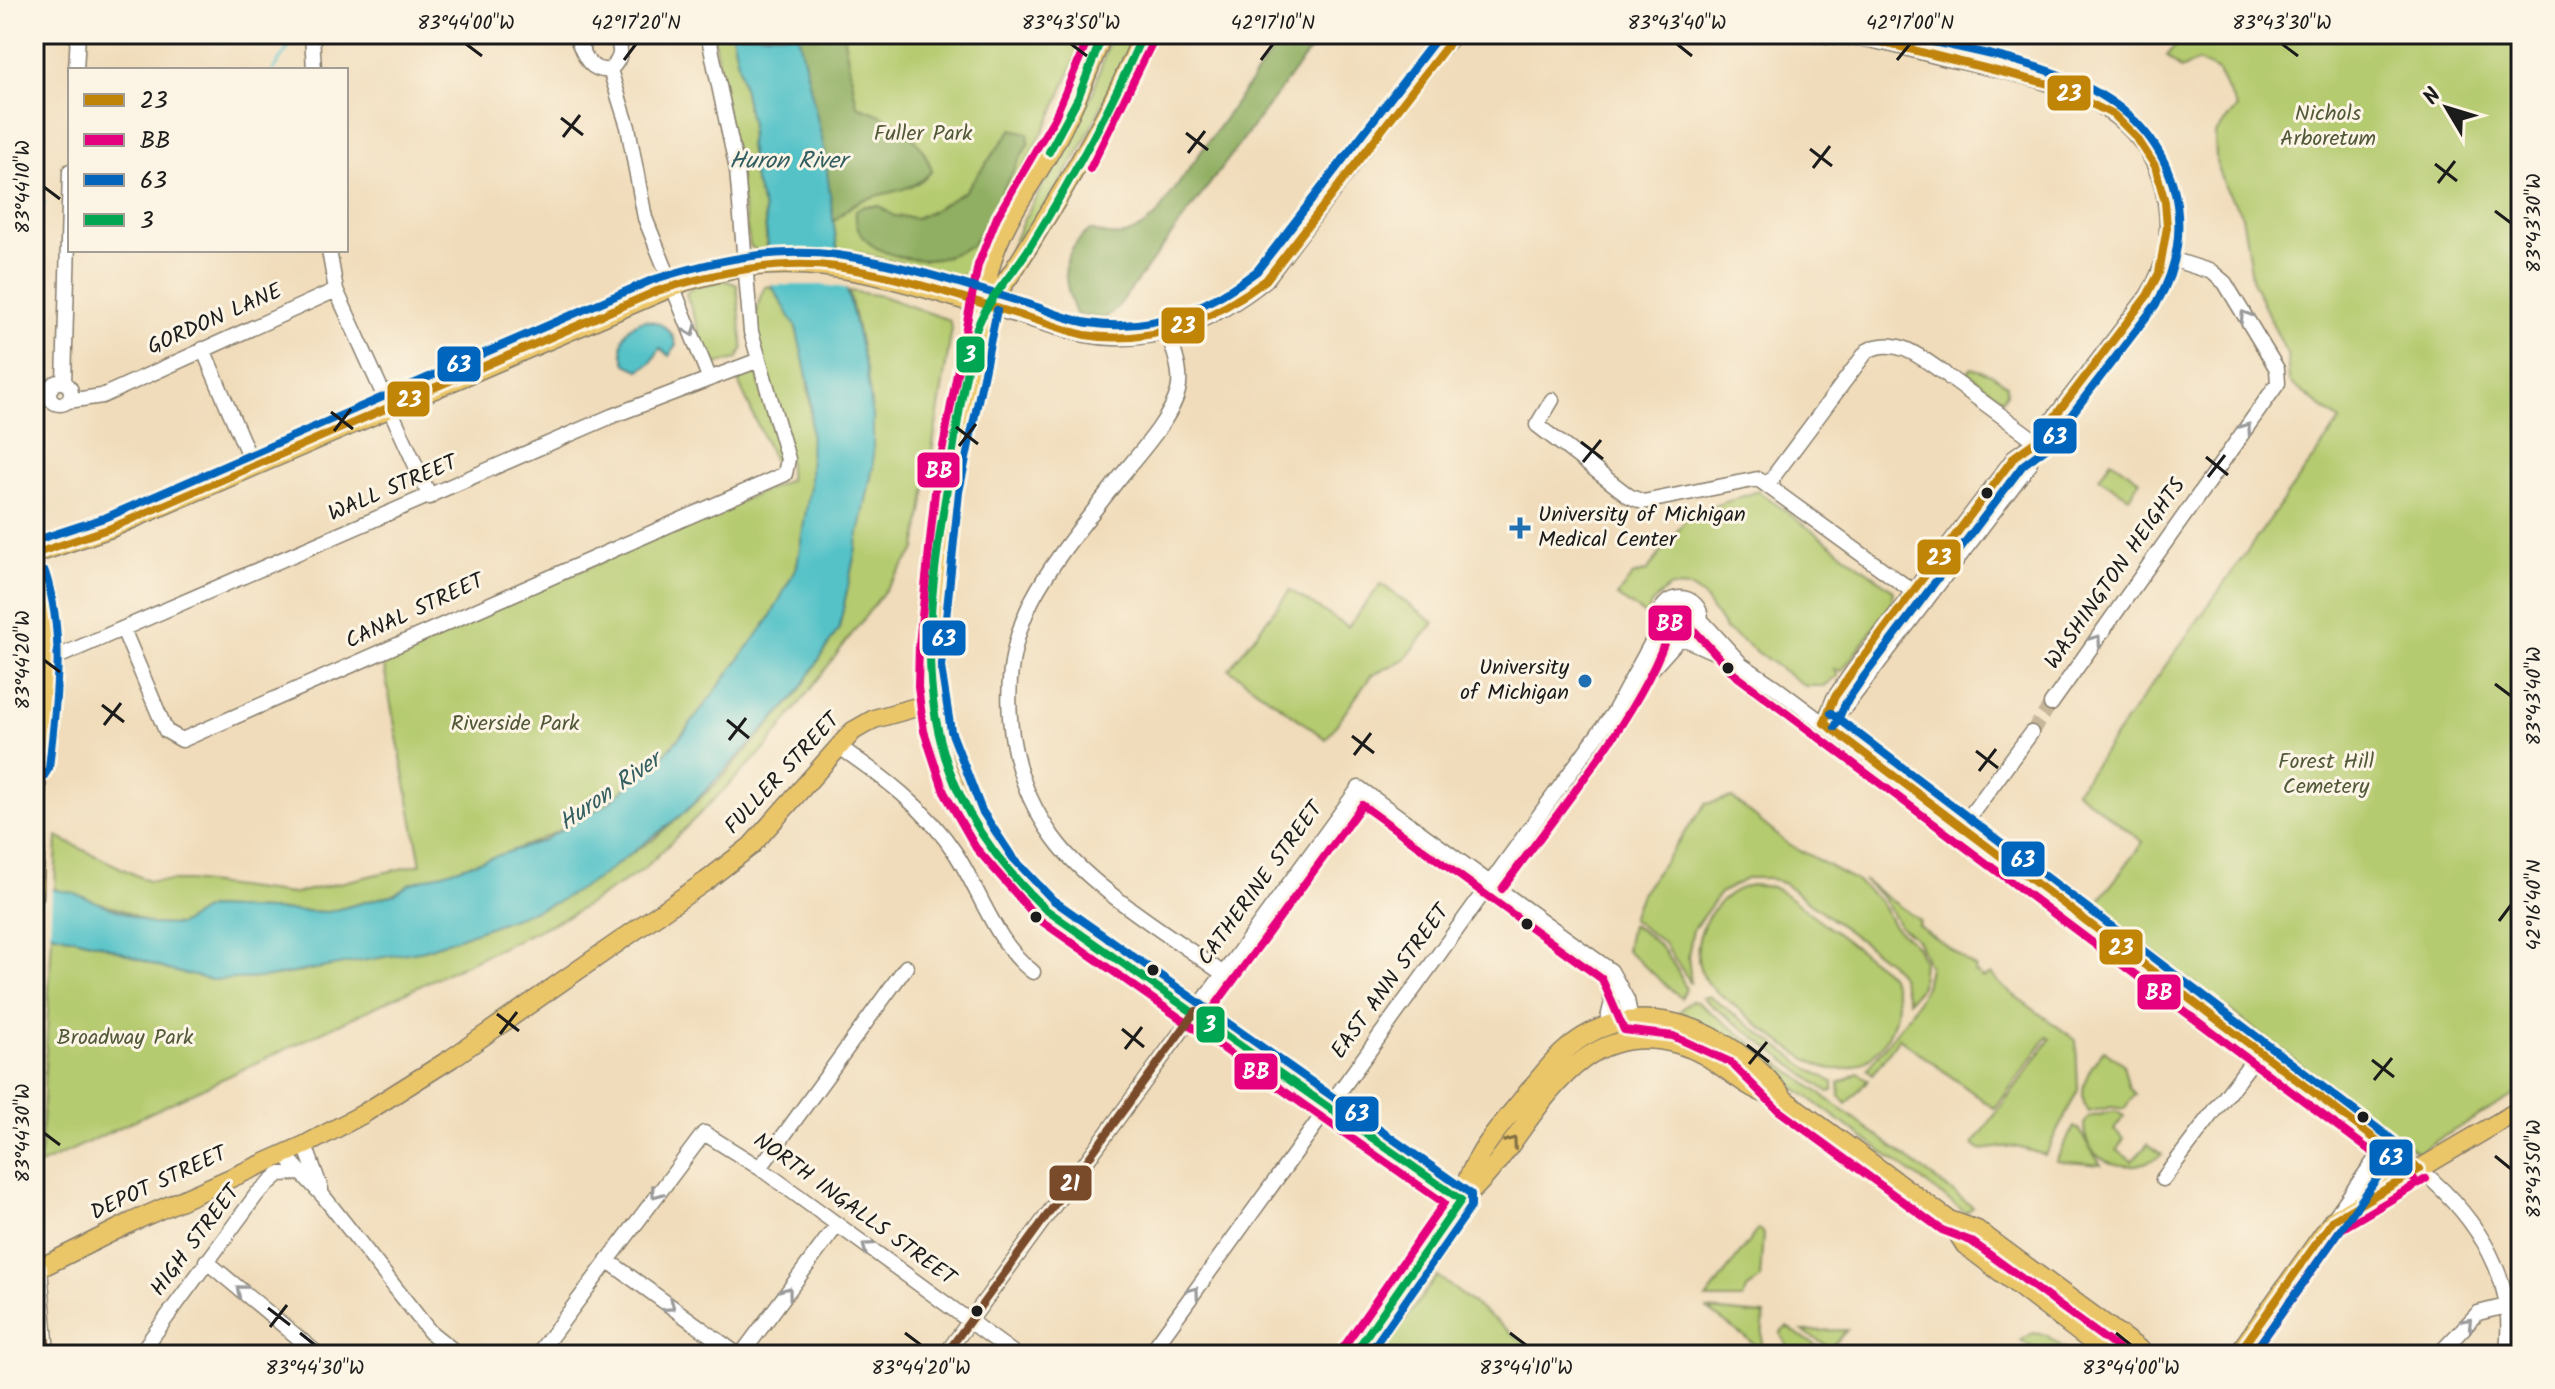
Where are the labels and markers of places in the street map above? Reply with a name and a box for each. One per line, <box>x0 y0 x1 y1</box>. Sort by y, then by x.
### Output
unlabelled marker <box>1979 485 1995 501</box>
place label: University of Michigan Medical Center <box>1538 498 1746 558</box>
marker: University of Michigan Medical Center <box>1509 517 1531 539</box>
place label: University of Michigan <box>1460 651 1570 711</box>
unlabelled marker <box>1720 660 1736 676</box>
marker: University of Michigan <box>1576 672 1594 690</box>
unlabelled marker <box>1028 909 1044 925</box>
unlabelled marker <box>1519 916 1535 932</box>
unlabelled marker <box>1145 962 1161 978</box>
unlabelled marker <box>2355 1109 2371 1125</box>
unlabelled marker <box>969 1303 985 1319</box>

